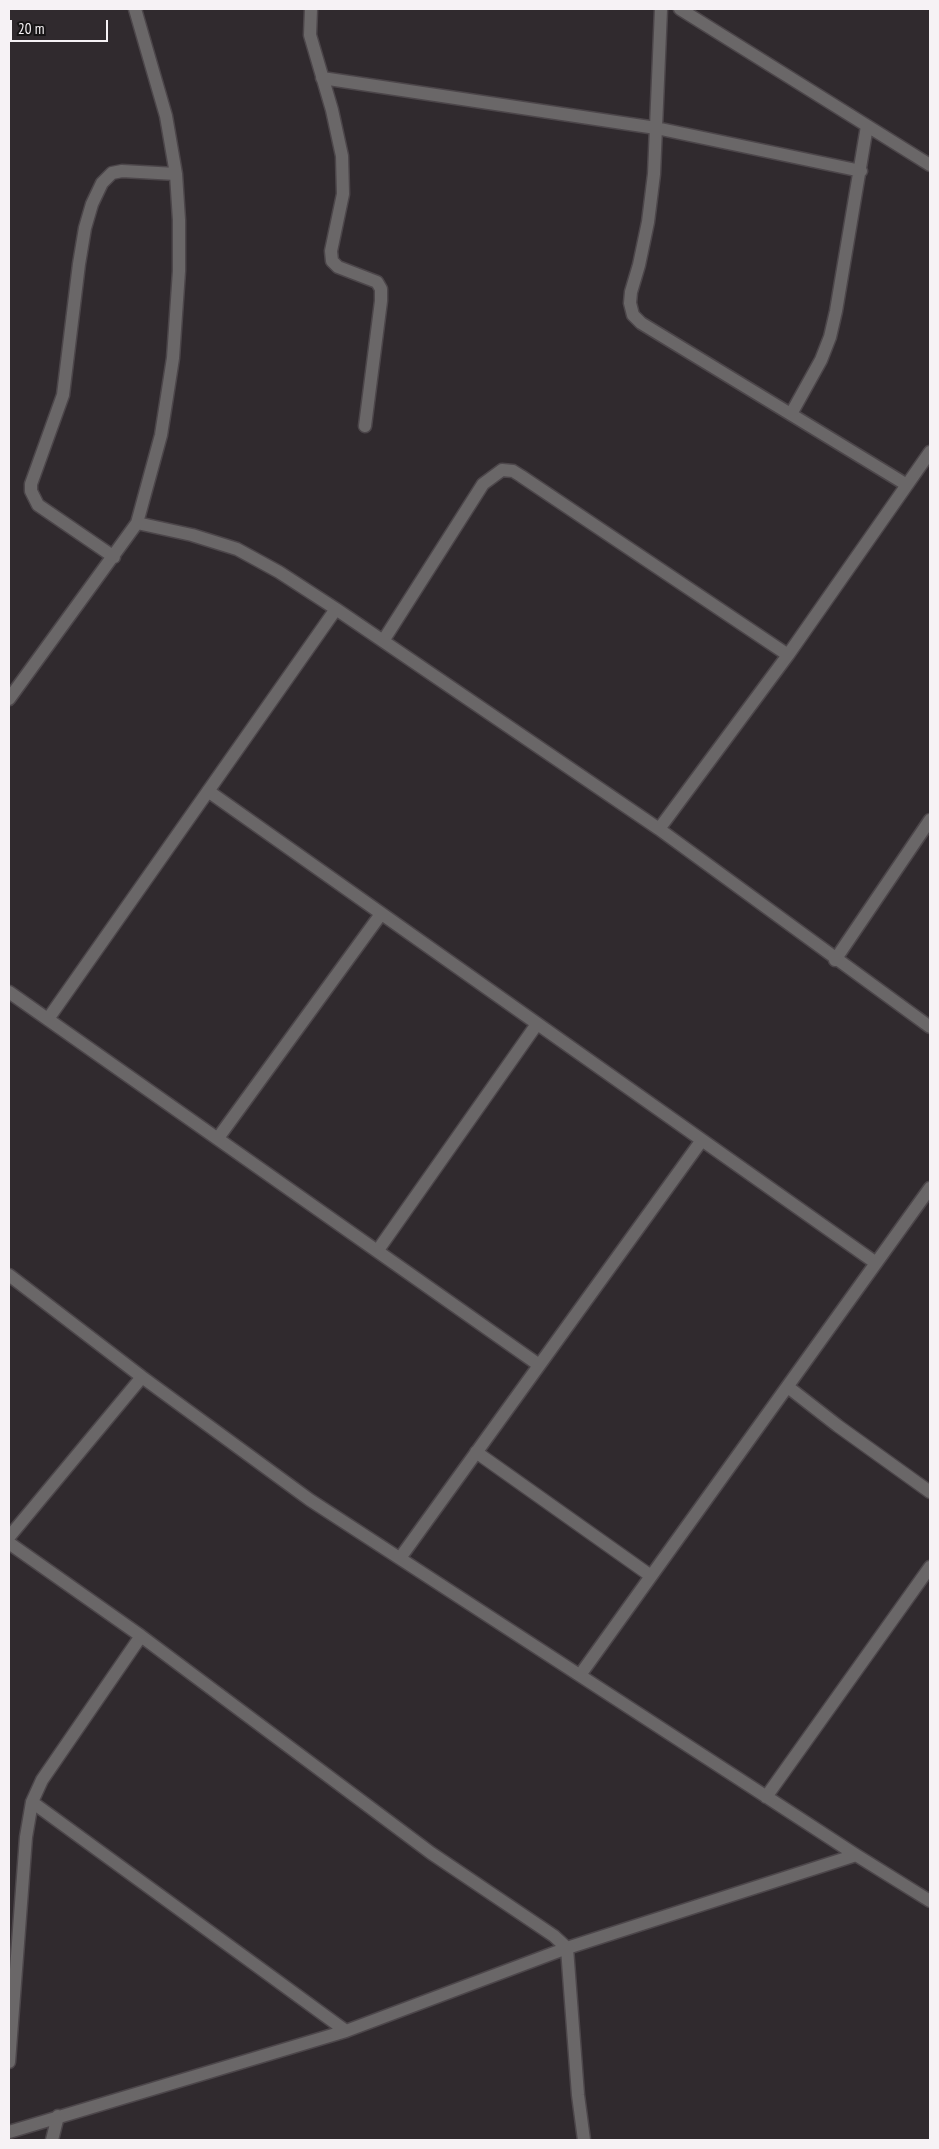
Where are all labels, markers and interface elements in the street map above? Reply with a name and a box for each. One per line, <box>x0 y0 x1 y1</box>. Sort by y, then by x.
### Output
scale bar <box>12 10 110 42</box>
text: 20 m <box>18 19 44 38</box>

